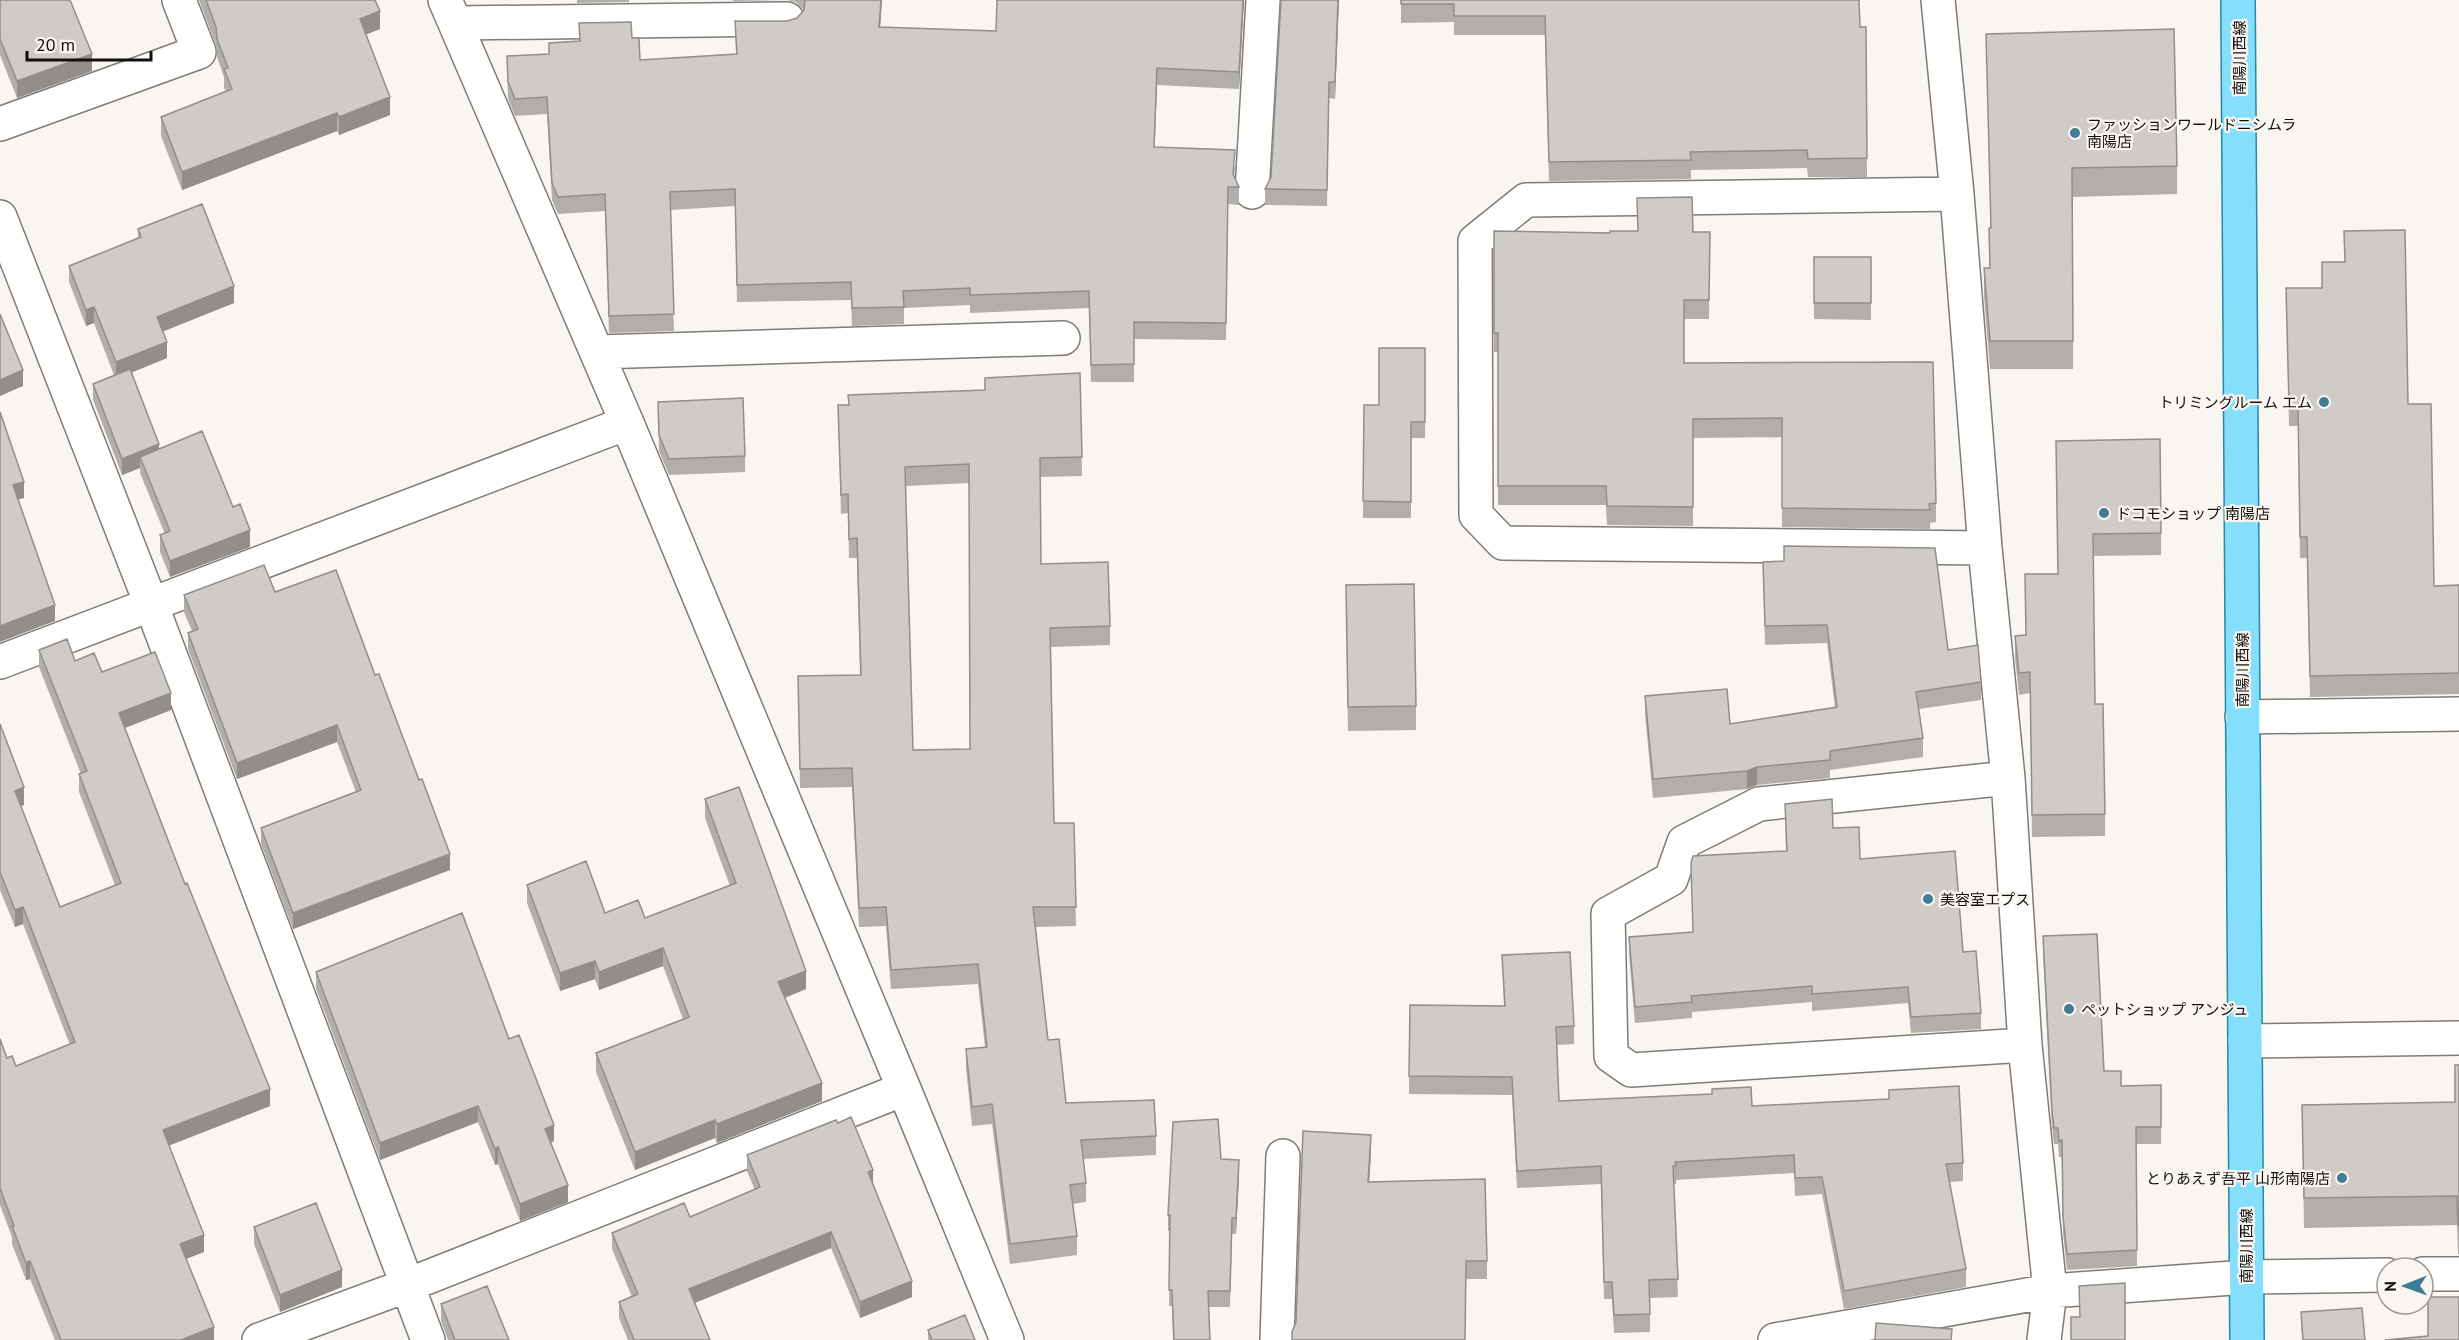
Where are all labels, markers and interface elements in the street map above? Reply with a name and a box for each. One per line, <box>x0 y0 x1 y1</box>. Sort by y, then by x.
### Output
street label: 南陽川西線 <box>2230 20 2249 96</box>
scale bar <box>27 24 152 62</box>
text: 20 m <box>36 33 75 56</box>
place label: ファッションワールドニシムラ 南陽店 <box>2087 115 2296 151</box>
marker: ファッションワールドニシムラ 南陽店 <box>2068 126 2082 140</box>
place label: トリミングルーム エム <box>2158 393 2312 412</box>
marker: トリミングルーム エム <box>2317 395 2331 409</box>
place label: ドコモショップ 南陽店 <box>2116 504 2270 523</box>
marker: ドコモショップ 南陽店 <box>2097 506 2111 520</box>
street label: 南陽川西線 <box>2233 632 2252 708</box>
place label: 美容室エプス <box>1940 890 2030 909</box>
marker: 美容室エプス <box>1921 892 1935 906</box>
place label: ペットショップ アンジュ <box>2081 1000 2248 1019</box>
marker: ペットショップ アンジュ <box>2062 1002 2076 1016</box>
place label: とりあえず吾平 山形南陽店 <box>2146 1169 2330 1188</box>
marker: とりあえず吾平 山形南陽店 <box>2335 1171 2349 1185</box>
street label: 南陽川西線 <box>2237 1208 2256 1284</box>
north arrow <box>2375 1256 2435 1316</box>
text: N <box>2380 1281 2400 1292</box>

